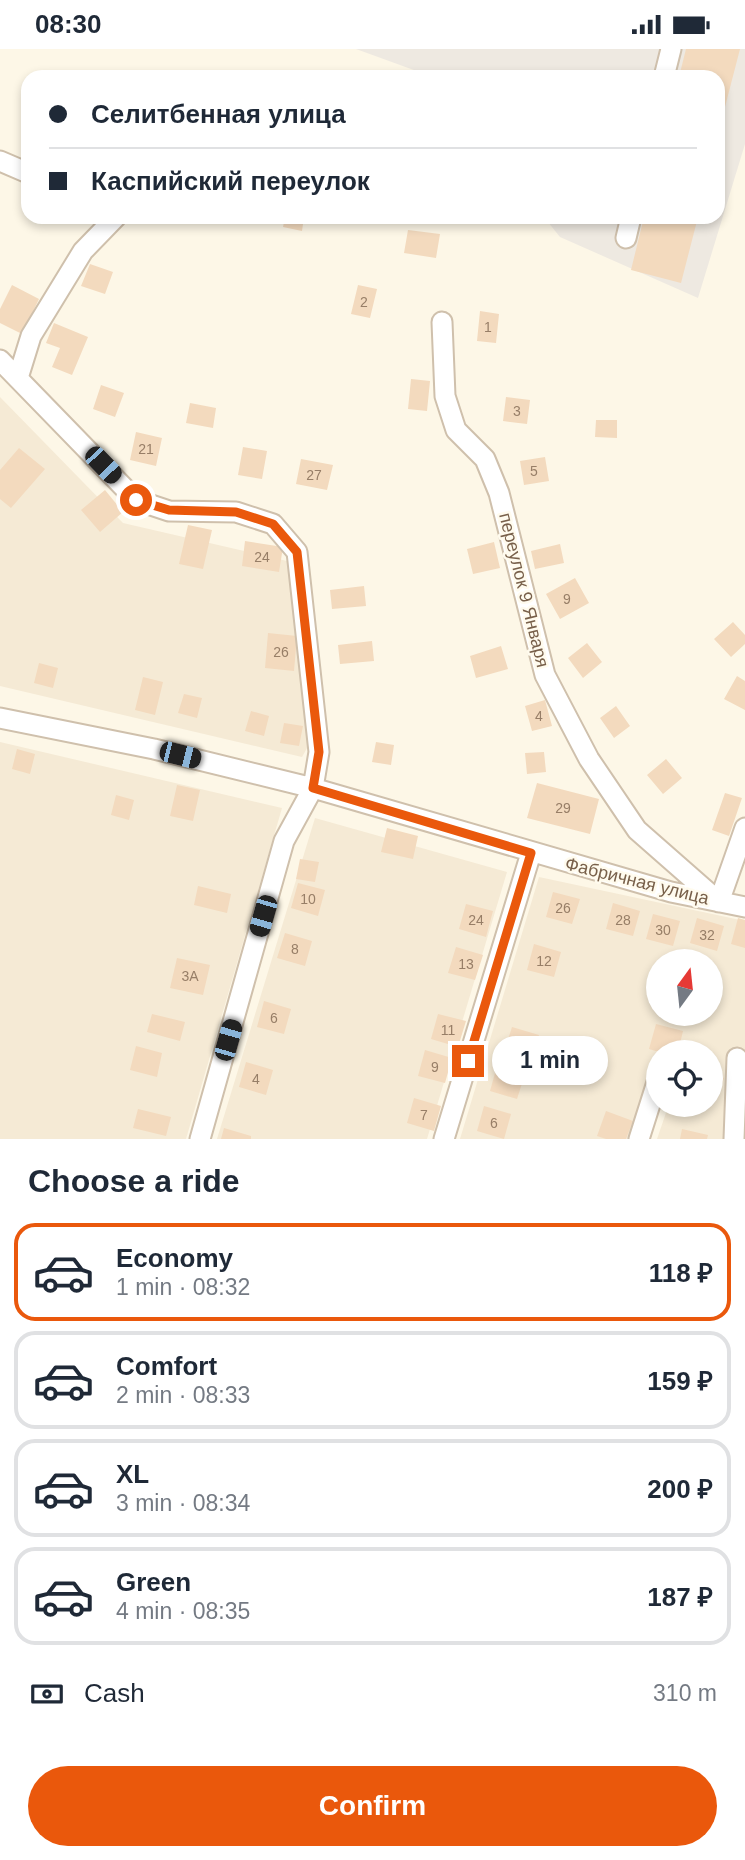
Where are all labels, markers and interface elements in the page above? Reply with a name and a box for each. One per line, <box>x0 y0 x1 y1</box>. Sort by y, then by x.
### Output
text: 08:30 <box>35 9 102 39</box>
text: Селитбенная улица <box>91 99 346 129</box>
text: Каспийский переулок <box>91 166 370 196</box>
house number: 2 <box>360 294 368 310</box>
house number: 1 <box>484 319 492 335</box>
house number: 3 <box>513 403 521 419</box>
house number: 21 <box>138 441 154 457</box>
car <box>81 443 126 487</box>
house number: 5 <box>530 463 538 479</box>
house number: 27 <box>306 467 322 483</box>
route start <box>120 484 152 516</box>
street label: переулок 9 Января <box>495 511 553 669</box>
house number: 24 <box>254 549 270 565</box>
house number: 9 <box>563 591 571 607</box>
house number: 26 <box>273 644 289 660</box>
house number: 4 <box>535 708 543 724</box>
car <box>158 740 203 770</box>
house number: 29 <box>555 800 571 816</box>
street label: Фабричная улица <box>563 853 712 909</box>
house number: 10 <box>300 891 316 907</box>
car <box>248 893 279 939</box>
house number: 26 <box>555 900 571 916</box>
house number: 24 <box>468 912 484 928</box>
house number: 28 <box>615 912 631 928</box>
house number: 30 <box>655 922 671 938</box>
house number: 32 <box>699 927 715 943</box>
house number: 8 <box>291 941 299 957</box>
north arrow <box>646 949 723 1025</box>
map controls <box>646 949 723 1117</box>
house number: 12 <box>536 953 552 969</box>
house number: 13 <box>458 956 474 972</box>
house number: 3А <box>181 968 199 984</box>
house number: 6 <box>270 1010 278 1026</box>
car <box>213 1017 244 1063</box>
house number: 11 <box>441 1022 455 1038</box>
callout: 1 min <box>492 1037 608 1085</box>
button: locate <box>646 1040 723 1117</box>
route end <box>452 1045 484 1077</box>
text: 1 min <box>520 1047 580 1073</box>
house number: 9 <box>431 1059 439 1075</box>
house number: 4 <box>252 1071 260 1087</box>
house number: 7 <box>420 1107 428 1123</box>
house number: 6 <box>490 1115 498 1131</box>
text: Choose a ride <box>28 1163 240 1199</box>
icon: car <box>32 1241 95 1304</box>
text: Economy <box>116 1243 233 1273</box>
text: 118 ₽ <box>649 1258 713 1288</box>
text: 1 min · 08:32 <box>116 1274 250 1300</box>
icon: car <box>32 1349 95 1412</box>
text: Comfort <box>116 1351 217 1381</box>
text: 159 ₽ <box>647 1366 713 1396</box>
text: 2 min · 08:33 <box>116 1382 250 1408</box>
icon: car <box>32 1457 95 1520</box>
text: XL <box>116 1459 149 1489</box>
text: 200 ₽ <box>647 1474 713 1504</box>
text: 3 min · 08:34 <box>116 1490 250 1516</box>
icon: car <box>32 1565 95 1628</box>
text: Green <box>116 1567 191 1597</box>
text: 187 ₽ <box>647 1582 713 1612</box>
text: 4 min · 08:35 <box>116 1598 250 1624</box>
icon: cash <box>28 1675 66 1713</box>
text: Cash <box>84 1678 145 1708</box>
text: 310 m <box>653 1680 717 1706</box>
button: Confirm <box>28 1766 717 1846</box>

